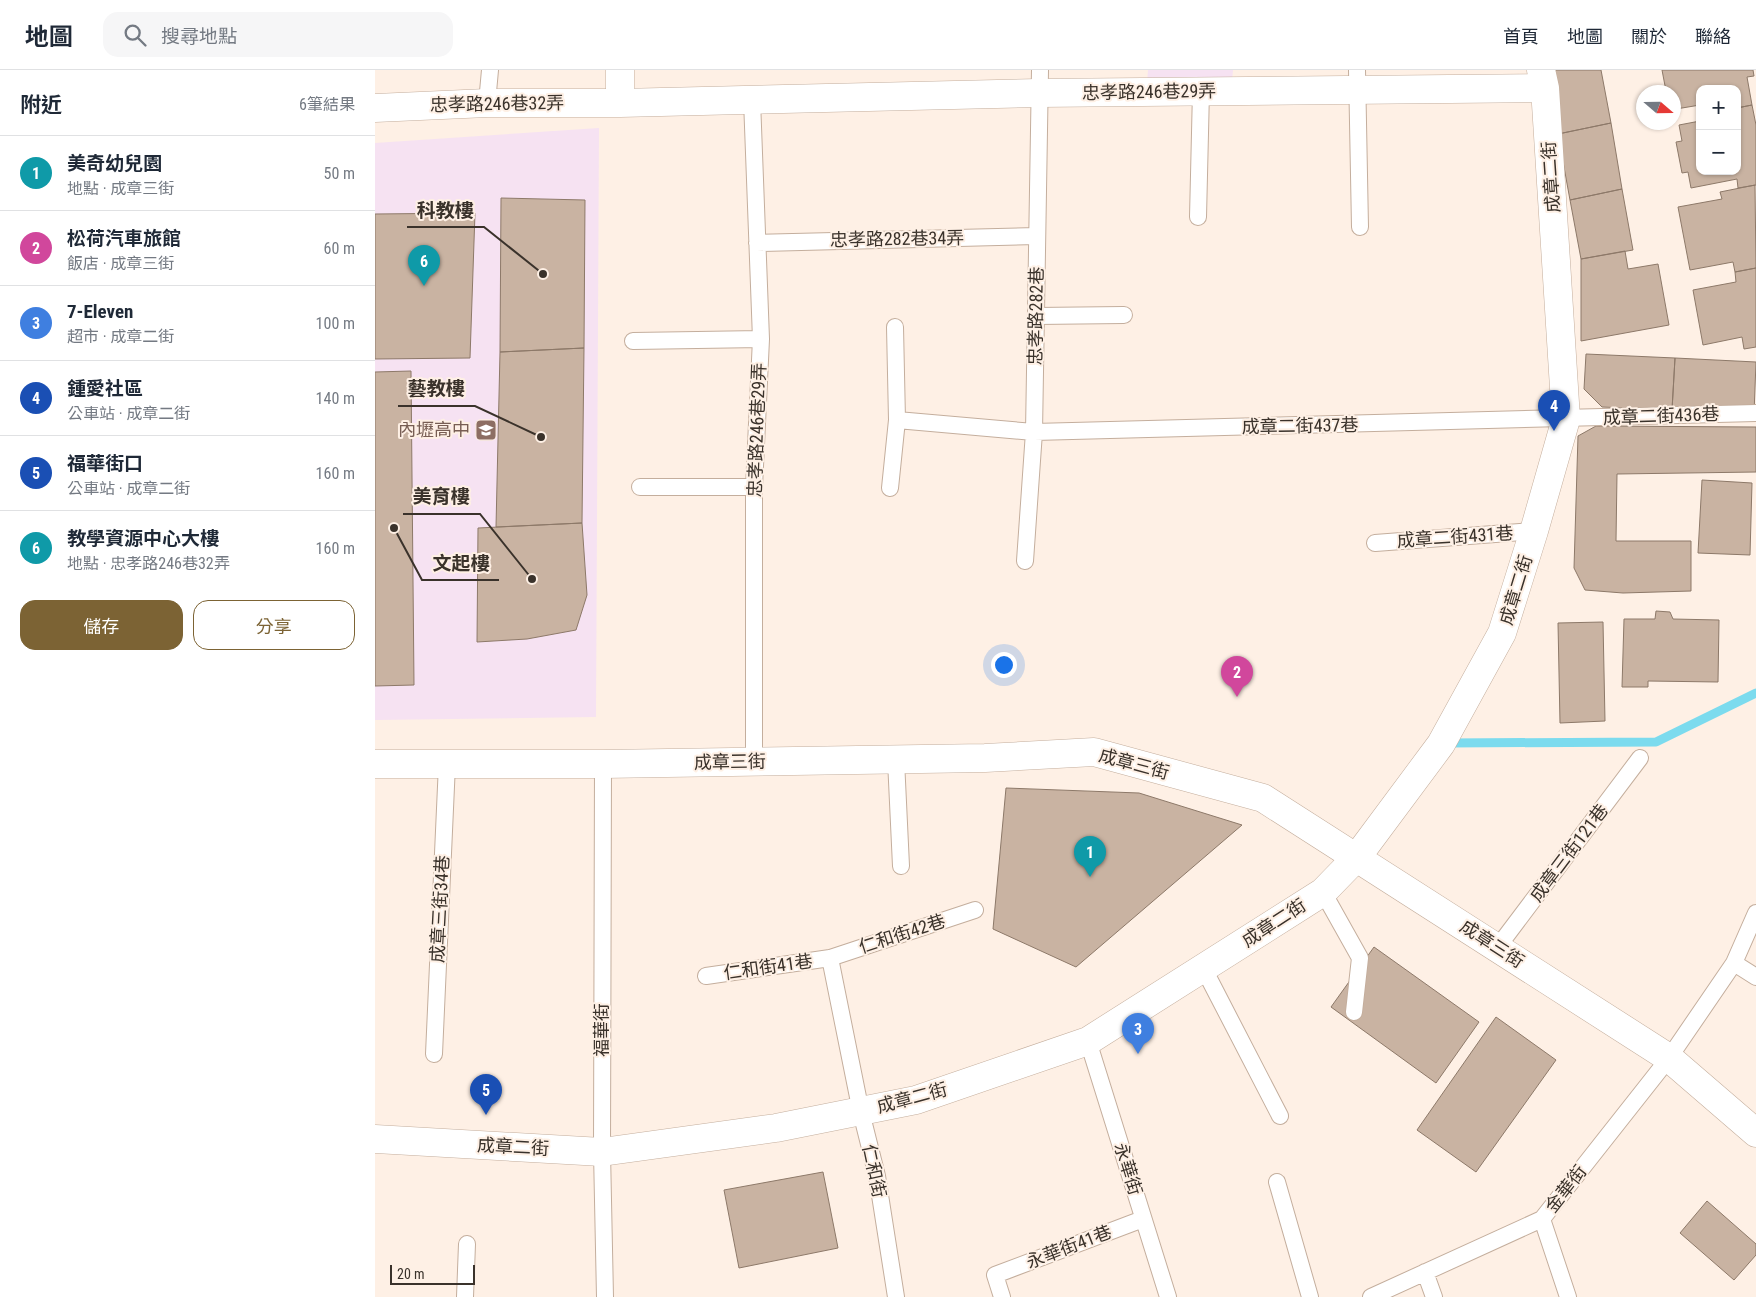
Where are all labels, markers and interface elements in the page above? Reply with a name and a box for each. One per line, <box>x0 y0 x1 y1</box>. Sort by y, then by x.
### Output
search box <box>103 12 453 57</box>
icon: search <box>121 21 149 49</box>
text: 地圖 <box>25 23 73 51</box>
text: 搜尋地點 <box>161 25 237 48</box>
text: 首頁 <box>1503 26 1539 47</box>
text: 地圖 <box>1567 26 1603 47</box>
text: 關於 <box>1631 26 1667 47</box>
text: 聯絡 <box>1695 26 1731 47</box>
street label: 忠孝路246巷29弄 <box>1082 80 1216 103</box>
north arrow <box>1636 85 1681 130</box>
map controls <box>1696 85 1741 175</box>
button: + <box>1696 85 1741 130</box>
street label: 忠孝路246巷32弄 <box>430 92 564 115</box>
text: 附近 <box>20 93 62 117</box>
text: 6筆結果 <box>299 95 355 114</box>
button: − <box>1696 130 1741 175</box>
street label: 成章二街 <box>1538 140 1563 214</box>
text: 美奇幼兒園 <box>67 152 162 175</box>
text: 1 <box>32 164 40 183</box>
text: 50 m <box>323 164 355 183</box>
text: 地點 · 成章三街 <box>67 179 174 198</box>
callout: 科教樓 <box>407 193 484 227</box>
text: 科教樓 <box>416 199 474 222</box>
text: 松荷汽車旅館 <box>67 227 181 250</box>
street label: 忠孝路282巷34弄 <box>830 227 964 250</box>
text: 2 <box>32 239 40 258</box>
text: 60 m <box>323 239 355 258</box>
pin: 6 <box>408 245 440 286</box>
text: 飯店 · 成章三街 <box>67 254 174 273</box>
street label: 忠孝路282巷 <box>1024 266 1047 366</box>
text: 7-Eleven <box>67 300 133 323</box>
text: 3 <box>32 314 40 333</box>
text: 100 m <box>316 314 355 333</box>
text: 超市 · 成章二街 <box>67 327 174 346</box>
street label: 忠孝路246巷29弄 <box>744 362 769 498</box>
callout: 藝教樓 <box>398 372 475 406</box>
text: 鍾愛社區 <box>67 377 143 400</box>
text: 藝教樓 <box>407 377 465 400</box>
text: 4 <box>32 389 40 408</box>
text: 140 m <box>316 389 355 408</box>
pin: 4 <box>1538 390 1570 431</box>
street label: 成章二街436巷 <box>1602 403 1720 428</box>
text: 公車站 · 成章二街 <box>67 404 190 423</box>
street label: 成章二街437巷 <box>1241 414 1359 437</box>
school or university icon: 內壢高中 <box>474 418 498 442</box>
place label: 內壢高中 <box>398 419 470 440</box>
text: 福華街口 <box>67 452 143 475</box>
text: 5 <box>32 464 40 483</box>
text: 160 m <box>316 464 355 483</box>
text: 公車站 · 成章二街 <box>67 479 190 498</box>
callout: 美育樓 <box>403 480 480 514</box>
text: 美育樓 <box>412 485 470 508</box>
street label: 成章二街431巷 <box>1396 522 1514 551</box>
text: 教學資源中心大樓 <box>67 527 219 550</box>
text: 6 <box>32 539 40 558</box>
text: 160 m <box>316 539 355 558</box>
callout: 文起樓 <box>422 546 499 580</box>
text: 文起樓 <box>432 552 490 575</box>
street label: 成章二街 <box>1495 552 1536 627</box>
text: 地點 · 忠孝路246巷32弄 <box>67 554 230 573</box>
button: 儲存 <box>20 600 183 650</box>
button: 分享 <box>193 600 355 650</box>
your location <box>991 652 1017 678</box>
pin: 2 <box>1221 656 1253 697</box>
street label: 成章三街 <box>1097 744 1172 783</box>
street label: 成章三街 <box>694 750 766 773</box>
street label: 成章三街121巷 <box>1525 800 1612 906</box>
pin: 1 <box>1074 836 1106 877</box>
street label: 成章三街34巷 <box>426 855 453 963</box>
street label: 成章二街 <box>1238 894 1310 951</box>
street label: 仁和街42巷 <box>856 910 948 957</box>
street label: 成章三街 <box>1456 915 1528 972</box>
street label: 仁和街41巷 <box>722 950 814 983</box>
street label: 福華街 <box>591 1003 612 1057</box>
pin: 3 <box>1122 1013 1154 1054</box>
pin: 5 <box>470 1074 502 1115</box>
street label: 成章二街 <box>874 1078 949 1117</box>
street label: 成章二街 <box>477 1134 550 1159</box>
street label: 永華街 <box>1111 1140 1146 1198</box>
street label: 仁和街 <box>859 1142 890 1199</box>
street label: 金華街 <box>1541 1161 1591 1216</box>
street label: 永華街41巷 <box>1023 1221 1114 1272</box>
scale bar <box>390 1262 475 1285</box>
text: 20 m <box>397 1266 425 1282</box>

